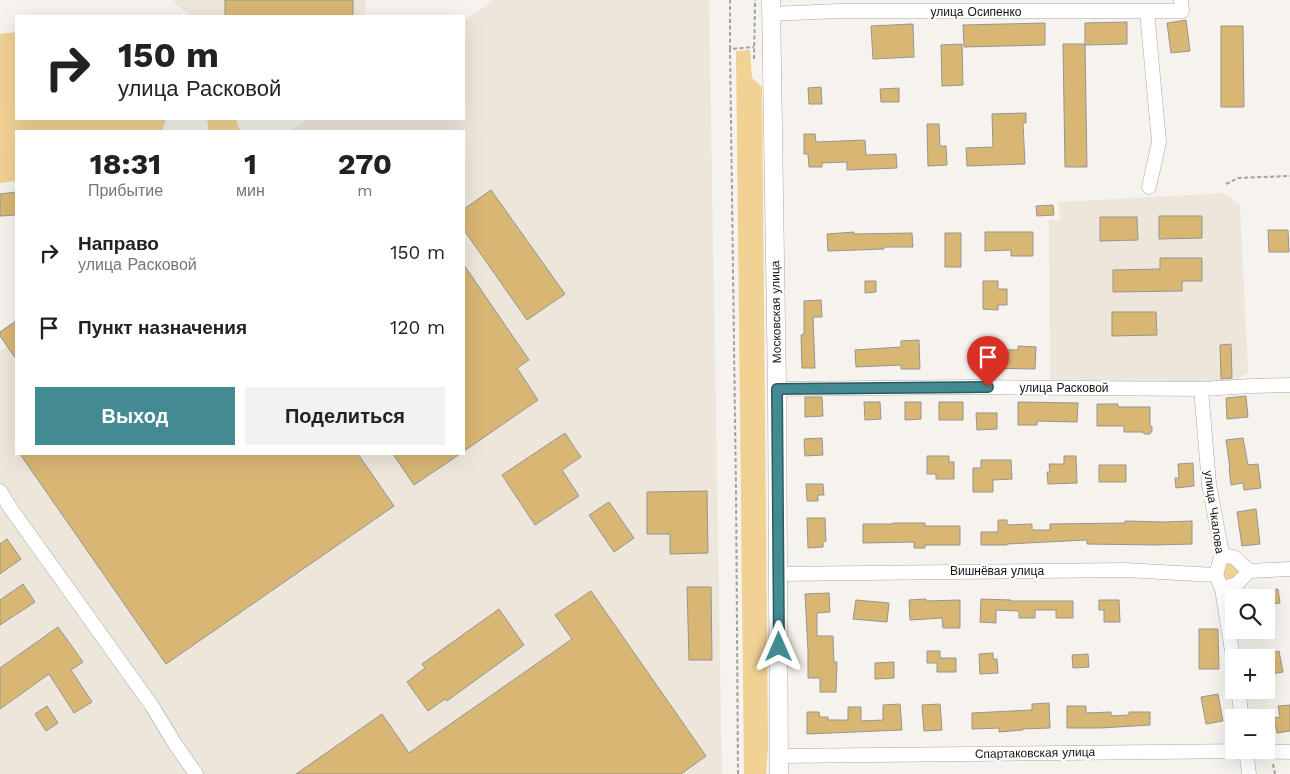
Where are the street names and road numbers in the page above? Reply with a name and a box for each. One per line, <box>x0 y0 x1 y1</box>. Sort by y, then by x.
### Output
street label: улица Осипенко <box>931 5 1022 19</box>
street label: Московская улица <box>768 260 784 364</box>
street label: улица Расковой <box>1019 381 1109 395</box>
street label: улица Чкалова <box>1201 469 1227 555</box>
street label: Вишнёвая улица <box>950 564 1044 578</box>
street label: Спартаковская улица <box>975 745 1096 761</box>

